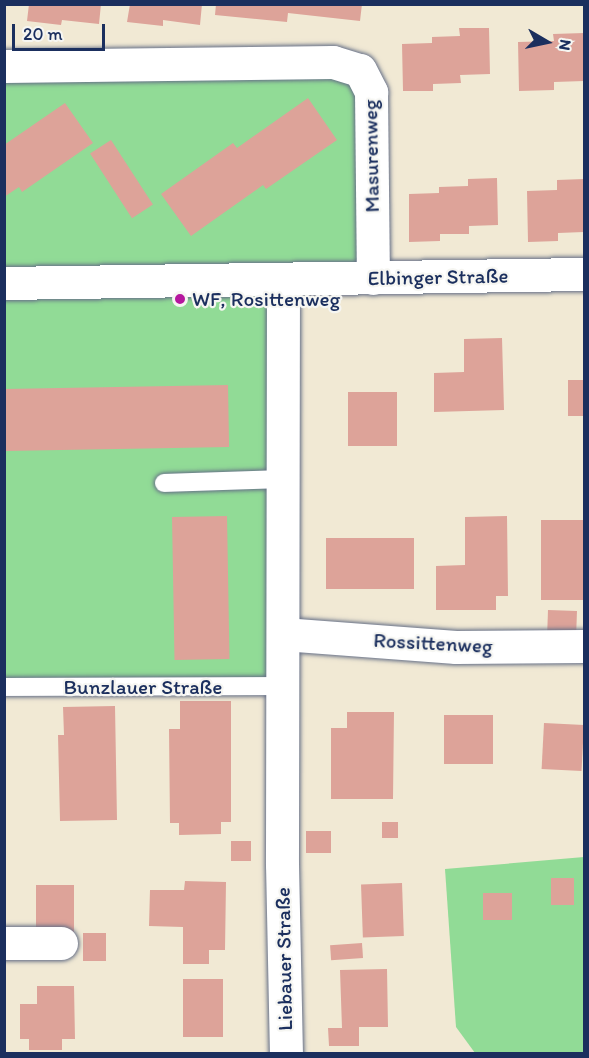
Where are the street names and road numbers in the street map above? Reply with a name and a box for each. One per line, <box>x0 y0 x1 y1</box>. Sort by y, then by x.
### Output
street label: Masurenweg <box>357 99 385 213</box>
street label: Elbinger Straße <box>368 263 508 291</box>
street label: Rossittenweg <box>373 627 493 659</box>
street label: Bunzlauer Straße <box>63 674 223 700</box>
street label: Liebauer Straße <box>270 887 298 1031</box>

